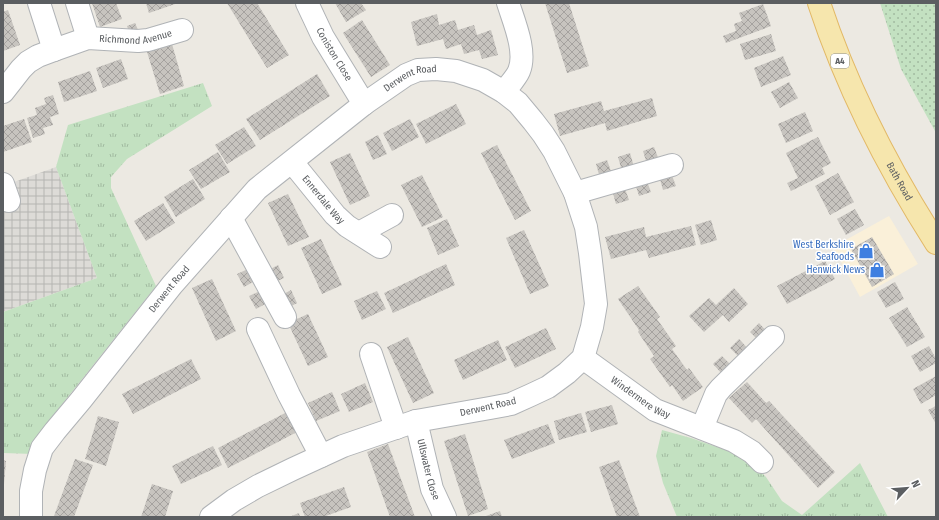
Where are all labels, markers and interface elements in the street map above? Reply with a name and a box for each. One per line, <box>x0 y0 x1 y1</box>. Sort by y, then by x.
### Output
street label: Coniston Close <box>313 26 355 83</box>
street label: Richmond Avenue <box>99 27 174 47</box>
road number: A4 <box>831 54 849 68</box>
street label: Derwent Road <box>382 63 437 94</box>
street label: Bath Road <box>884 160 915 203</box>
street label: Ennerdale Way <box>299 173 347 227</box>
place label: West Berkshire Seafoods <box>793 239 854 263</box>
shop icon: West Berkshire Seafoods <box>857 242 875 260</box>
shop icon: Henwick News <box>868 261 886 279</box>
street label: Derwent Road <box>146 263 192 315</box>
place label: Henwick News <box>807 264 865 276</box>
street label: Windermere Way <box>608 374 672 421</box>
street label: Derwent Road <box>459 395 517 419</box>
street label: Ullswater Close <box>414 438 442 502</box>
north arrow <box>887 468 927 508</box>
text: N <box>908 478 923 490</box>

